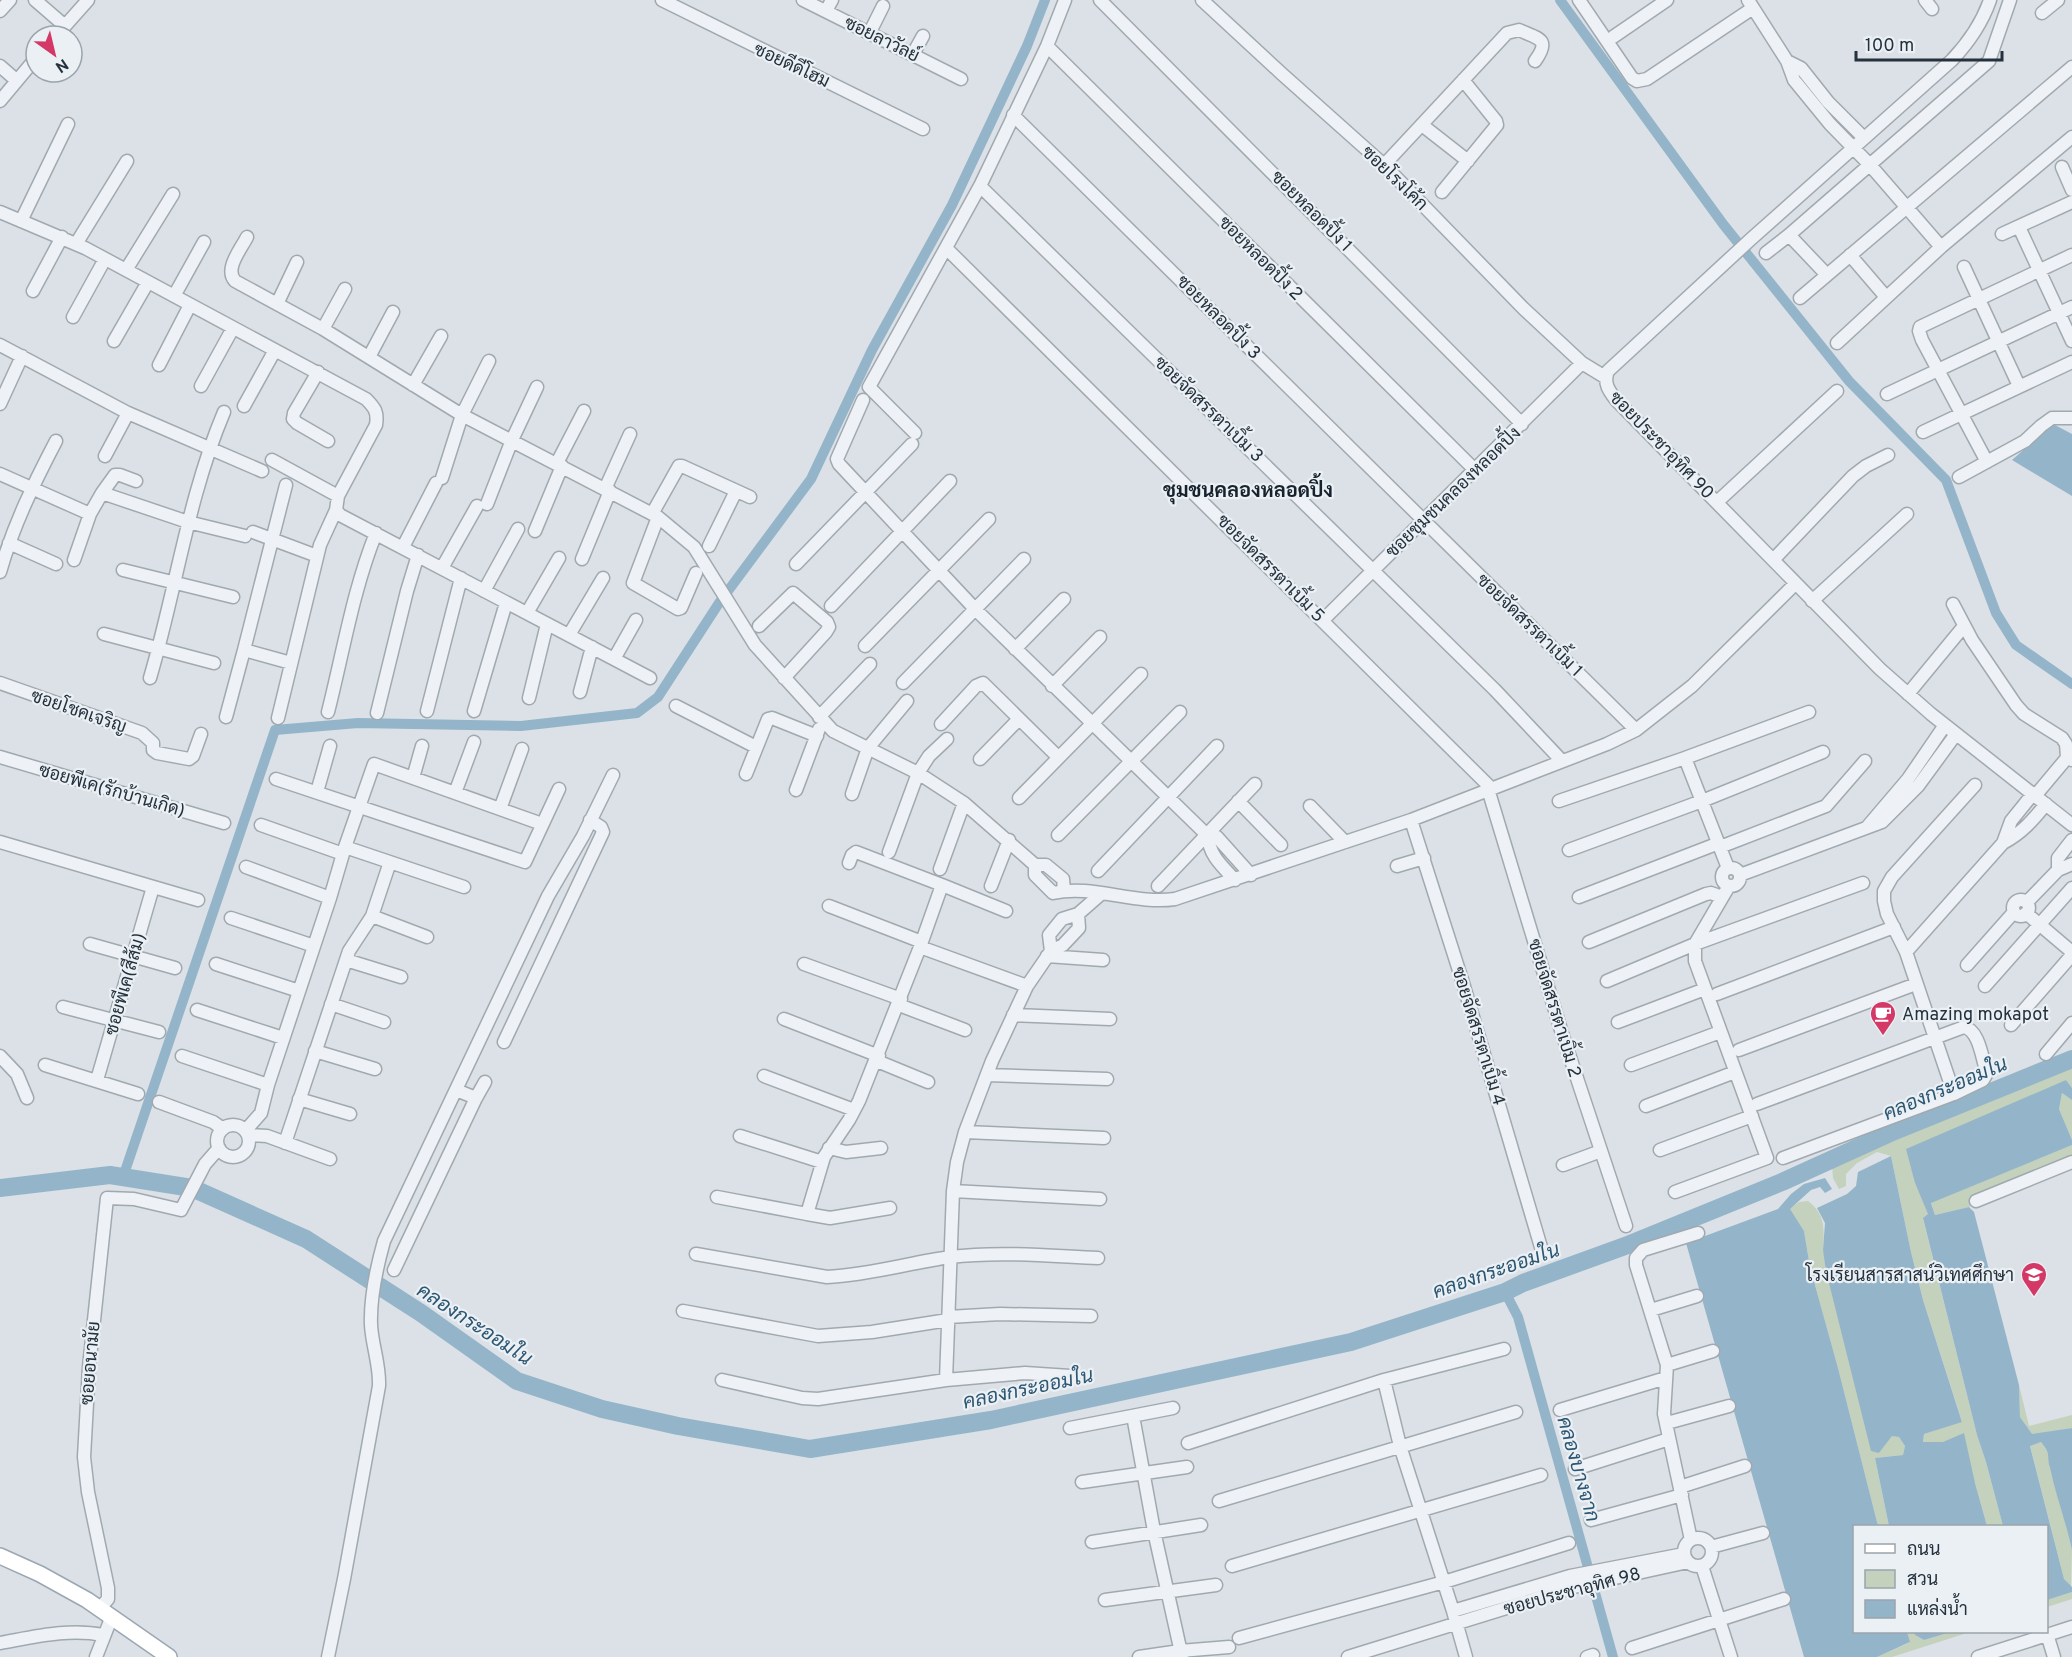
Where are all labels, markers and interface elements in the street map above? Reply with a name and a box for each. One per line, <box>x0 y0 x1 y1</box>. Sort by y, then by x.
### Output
street label: ซอยลาวัลย์ <box>840 10 924 68</box>
north arrow <box>24 24 84 84</box>
scale bar <box>1856 24 2002 62</box>
text: 100 m <box>1865 35 1914 58</box>
street label: ซอยดีดีโฮม <box>750 36 834 94</box>
text: N <box>51 53 72 76</box>
street label: ซอยโรงโค้ก <box>1356 140 1434 216</box>
street label: ซอยหลอดปิ้ง 1 <box>1265 163 1360 258</box>
street label: ซอยหลอดปิ้ง 2 <box>1213 208 1311 306</box>
street label: ซอยหลอดปิ้ง 3 <box>1171 267 1269 365</box>
street label: ซอยจัดสรรตาเบิ้ม 3 <box>1148 348 1271 468</box>
street label: ซอยประชาอุทิศ 90 <box>1604 387 1719 505</box>
street label: ซอยชุมชนคลองหลอดปิ้ง <box>1378 419 1527 564</box>
district label: ชุมชนคลองหลอดปิ้ง <box>1163 473 1333 505</box>
street label: ซอยจัดสรรตาเบิ้ม 5 <box>1211 506 1333 628</box>
street label: ซอยจัดสรรตาเบิ้ม 1 <box>1471 566 1591 683</box>
street label: ซอยโชคเจริญ <box>28 682 130 740</box>
street label: ซอยพีเค(รักบ้านเกิด) <box>36 757 188 823</box>
street label: ซอยพีเค(สีส้ม) <box>98 930 152 1038</box>
street label: ซอยจัดสรรตาเบิ้ม 2 <box>1522 935 1591 1080</box>
street label: ซอยจัดสรรตาเบิ้ม 4 <box>1446 963 1515 1109</box>
cafe icon: Amazing mokapot <box>1868 999 1898 1037</box>
place label: Amazing mokapot <box>1902 1004 2049 1027</box>
water label: คลองกระออมใน <box>1879 1050 2012 1128</box>
water label: คลองกระออมใน <box>1429 1236 1564 1306</box>
school or university icon: โรงเรียนสารสาสน์วิเทศศึกษา <box>2019 1260 2049 1298</box>
place label: โรงเรียนสารสาสน์วิเทศศึกษา <box>1805 1262 2014 1288</box>
water label: คลองกระออมใน <box>411 1277 538 1373</box>
street label: ซอยอนามัย <box>75 1320 107 1406</box>
water label: คลองกระออมใน <box>960 1361 1096 1416</box>
water label: คลองบางจาก <box>1550 1414 1605 1525</box>
legend <box>1853 1525 2048 1633</box>
text: ถนน <box>1907 1539 1940 1562</box>
street label: ซอยประชาอุทิศ 98 <box>1501 1562 1643 1622</box>
text: สวน <box>1907 1569 1938 1592</box>
text: แหล่งน้ำ <box>1907 1593 1968 1622</box>

